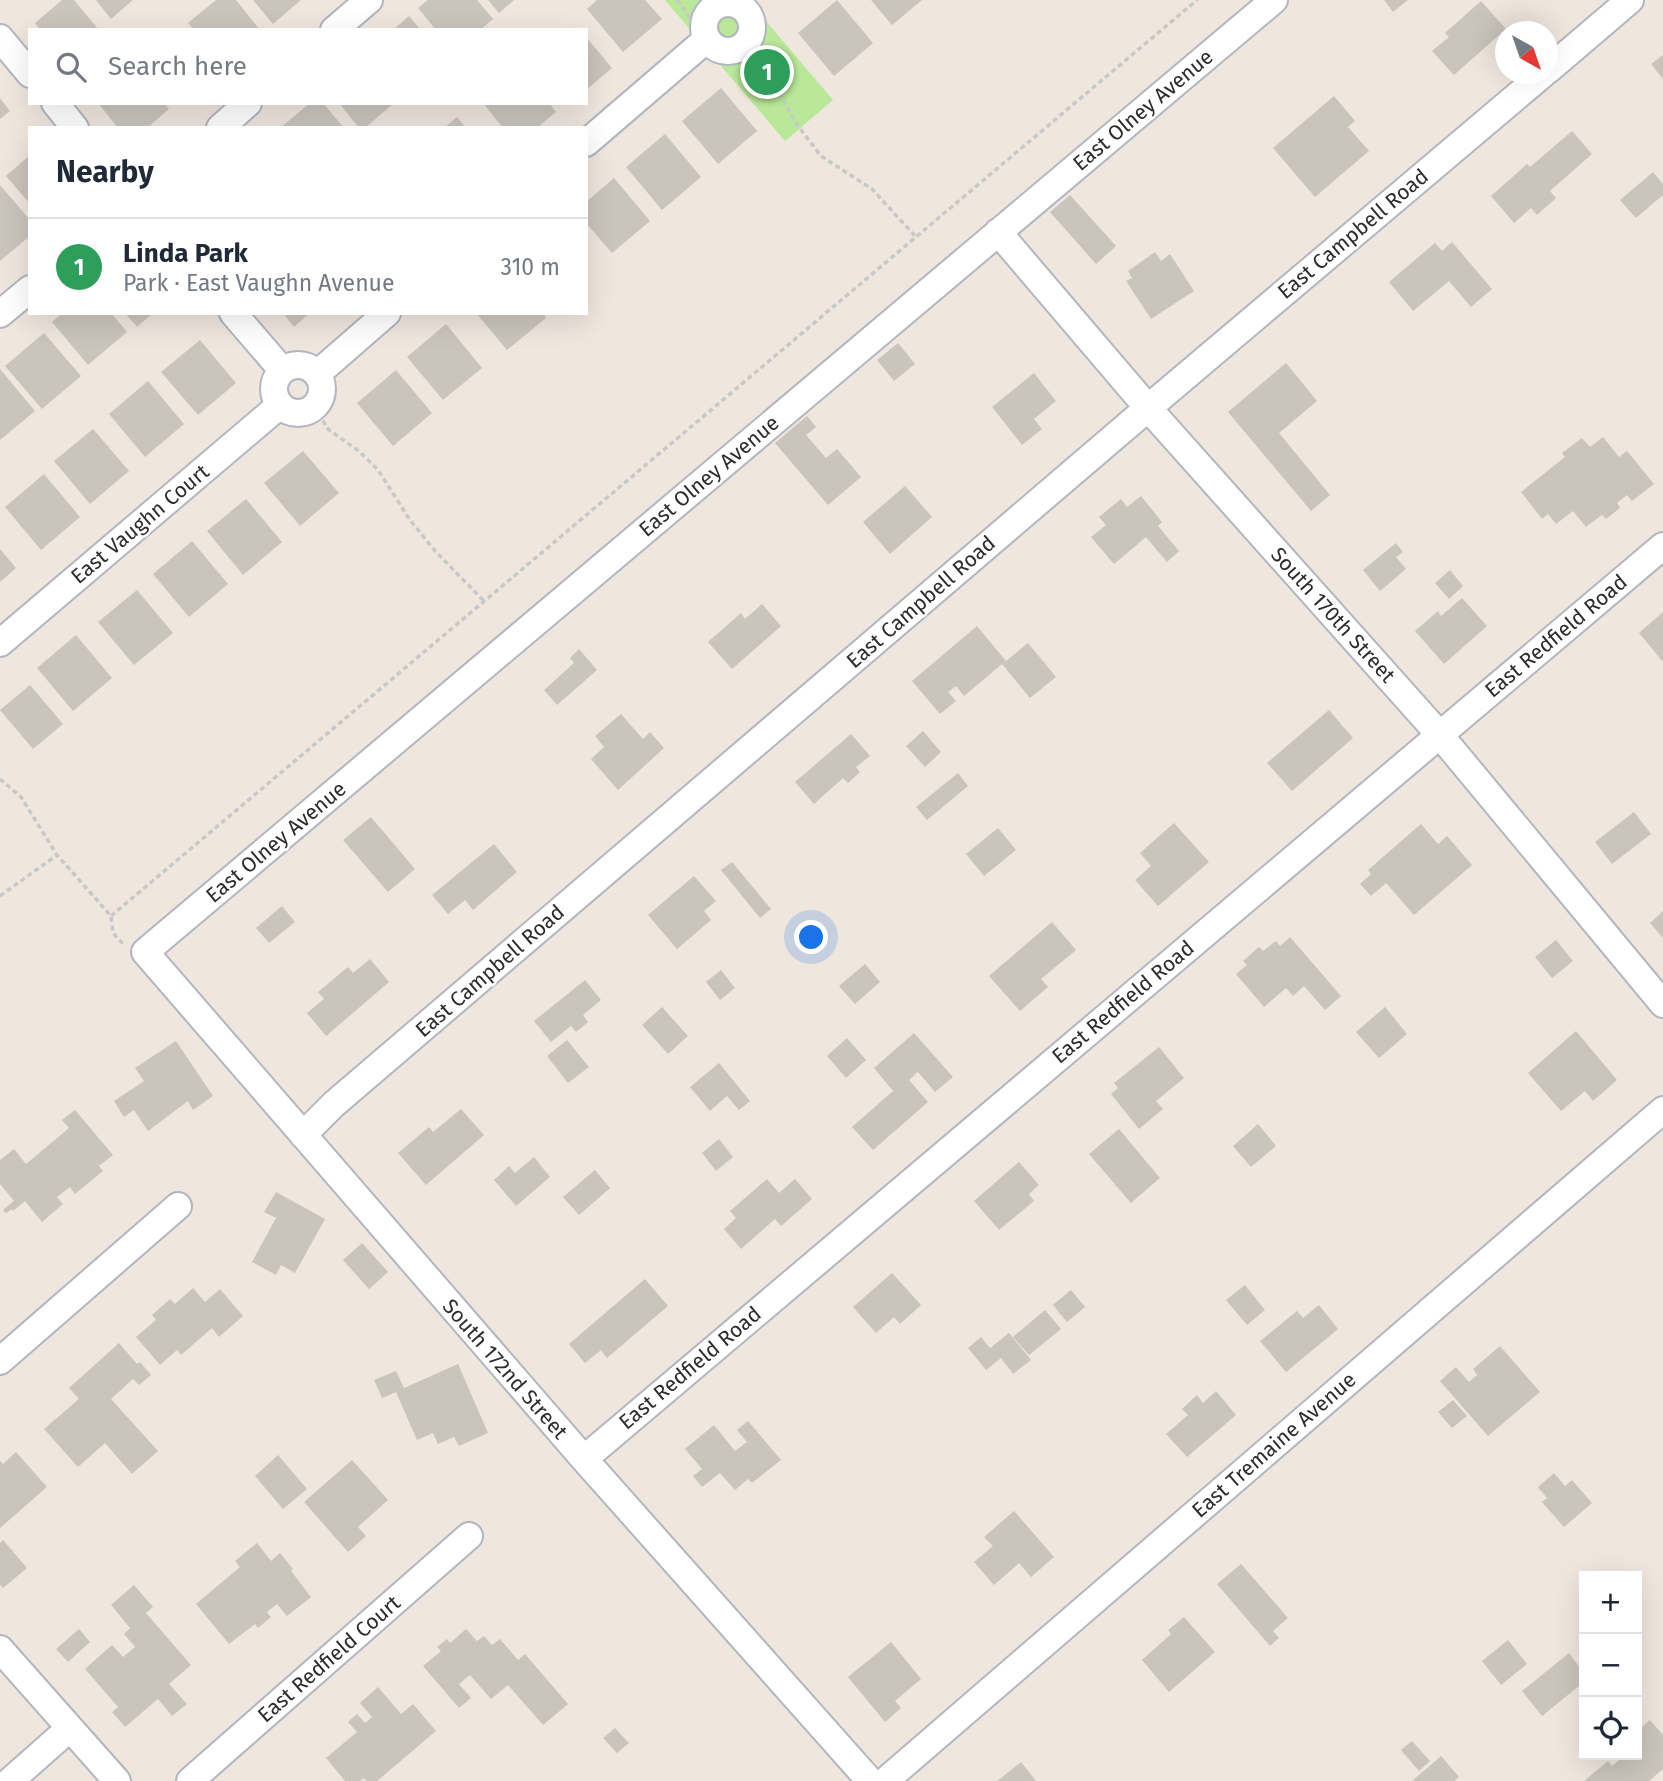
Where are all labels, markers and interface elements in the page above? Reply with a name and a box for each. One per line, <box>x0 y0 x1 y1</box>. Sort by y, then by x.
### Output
north arrow <box>1495 21 1558 84</box>
search box <box>28 28 588 105</box>
street label: East Olney Avenue <box>1068 44 1218 176</box>
pin: 1 <box>744 46 790 98</box>
icon: search <box>52 48 90 86</box>
text: Search here <box>108 51 247 82</box>
text: Nearby <box>56 154 154 190</box>
street label: East Campbell Road <box>1272 163 1434 305</box>
text: Linda Park <box>123 238 248 269</box>
text: 1 <box>74 253 84 281</box>
text: 310 m <box>500 253 560 281</box>
text: Park · East Vaughn Avenue <box>123 269 395 297</box>
street label: East Olney Avenue <box>634 410 784 542</box>
street label: East Vaughn Court <box>66 458 215 589</box>
street label: East Campbell Road <box>841 530 1001 674</box>
street label: South 170th Street <box>1265 542 1401 689</box>
street label: East Redfield Road <box>1480 569 1632 703</box>
street label: East Olney Avenue <box>201 776 351 908</box>
street label: East Campbell Road <box>410 899 570 1043</box>
your location <box>794 920 828 954</box>
street label: East Redfield Road <box>1047 935 1199 1069</box>
street label: South 172nd Street <box>437 1294 573 1445</box>
street label: East Redfield Road <box>614 1301 766 1435</box>
street label: East Tremaine Avenue <box>1187 1367 1361 1523</box>
map controls <box>1579 1571 1642 1760</box>
button: + <box>1579 1571 1642 1634</box>
street label: East Redfield Court <box>252 1590 406 1728</box>
button: − <box>1579 1634 1642 1697</box>
button: locate <box>1579 1697 1642 1760</box>

